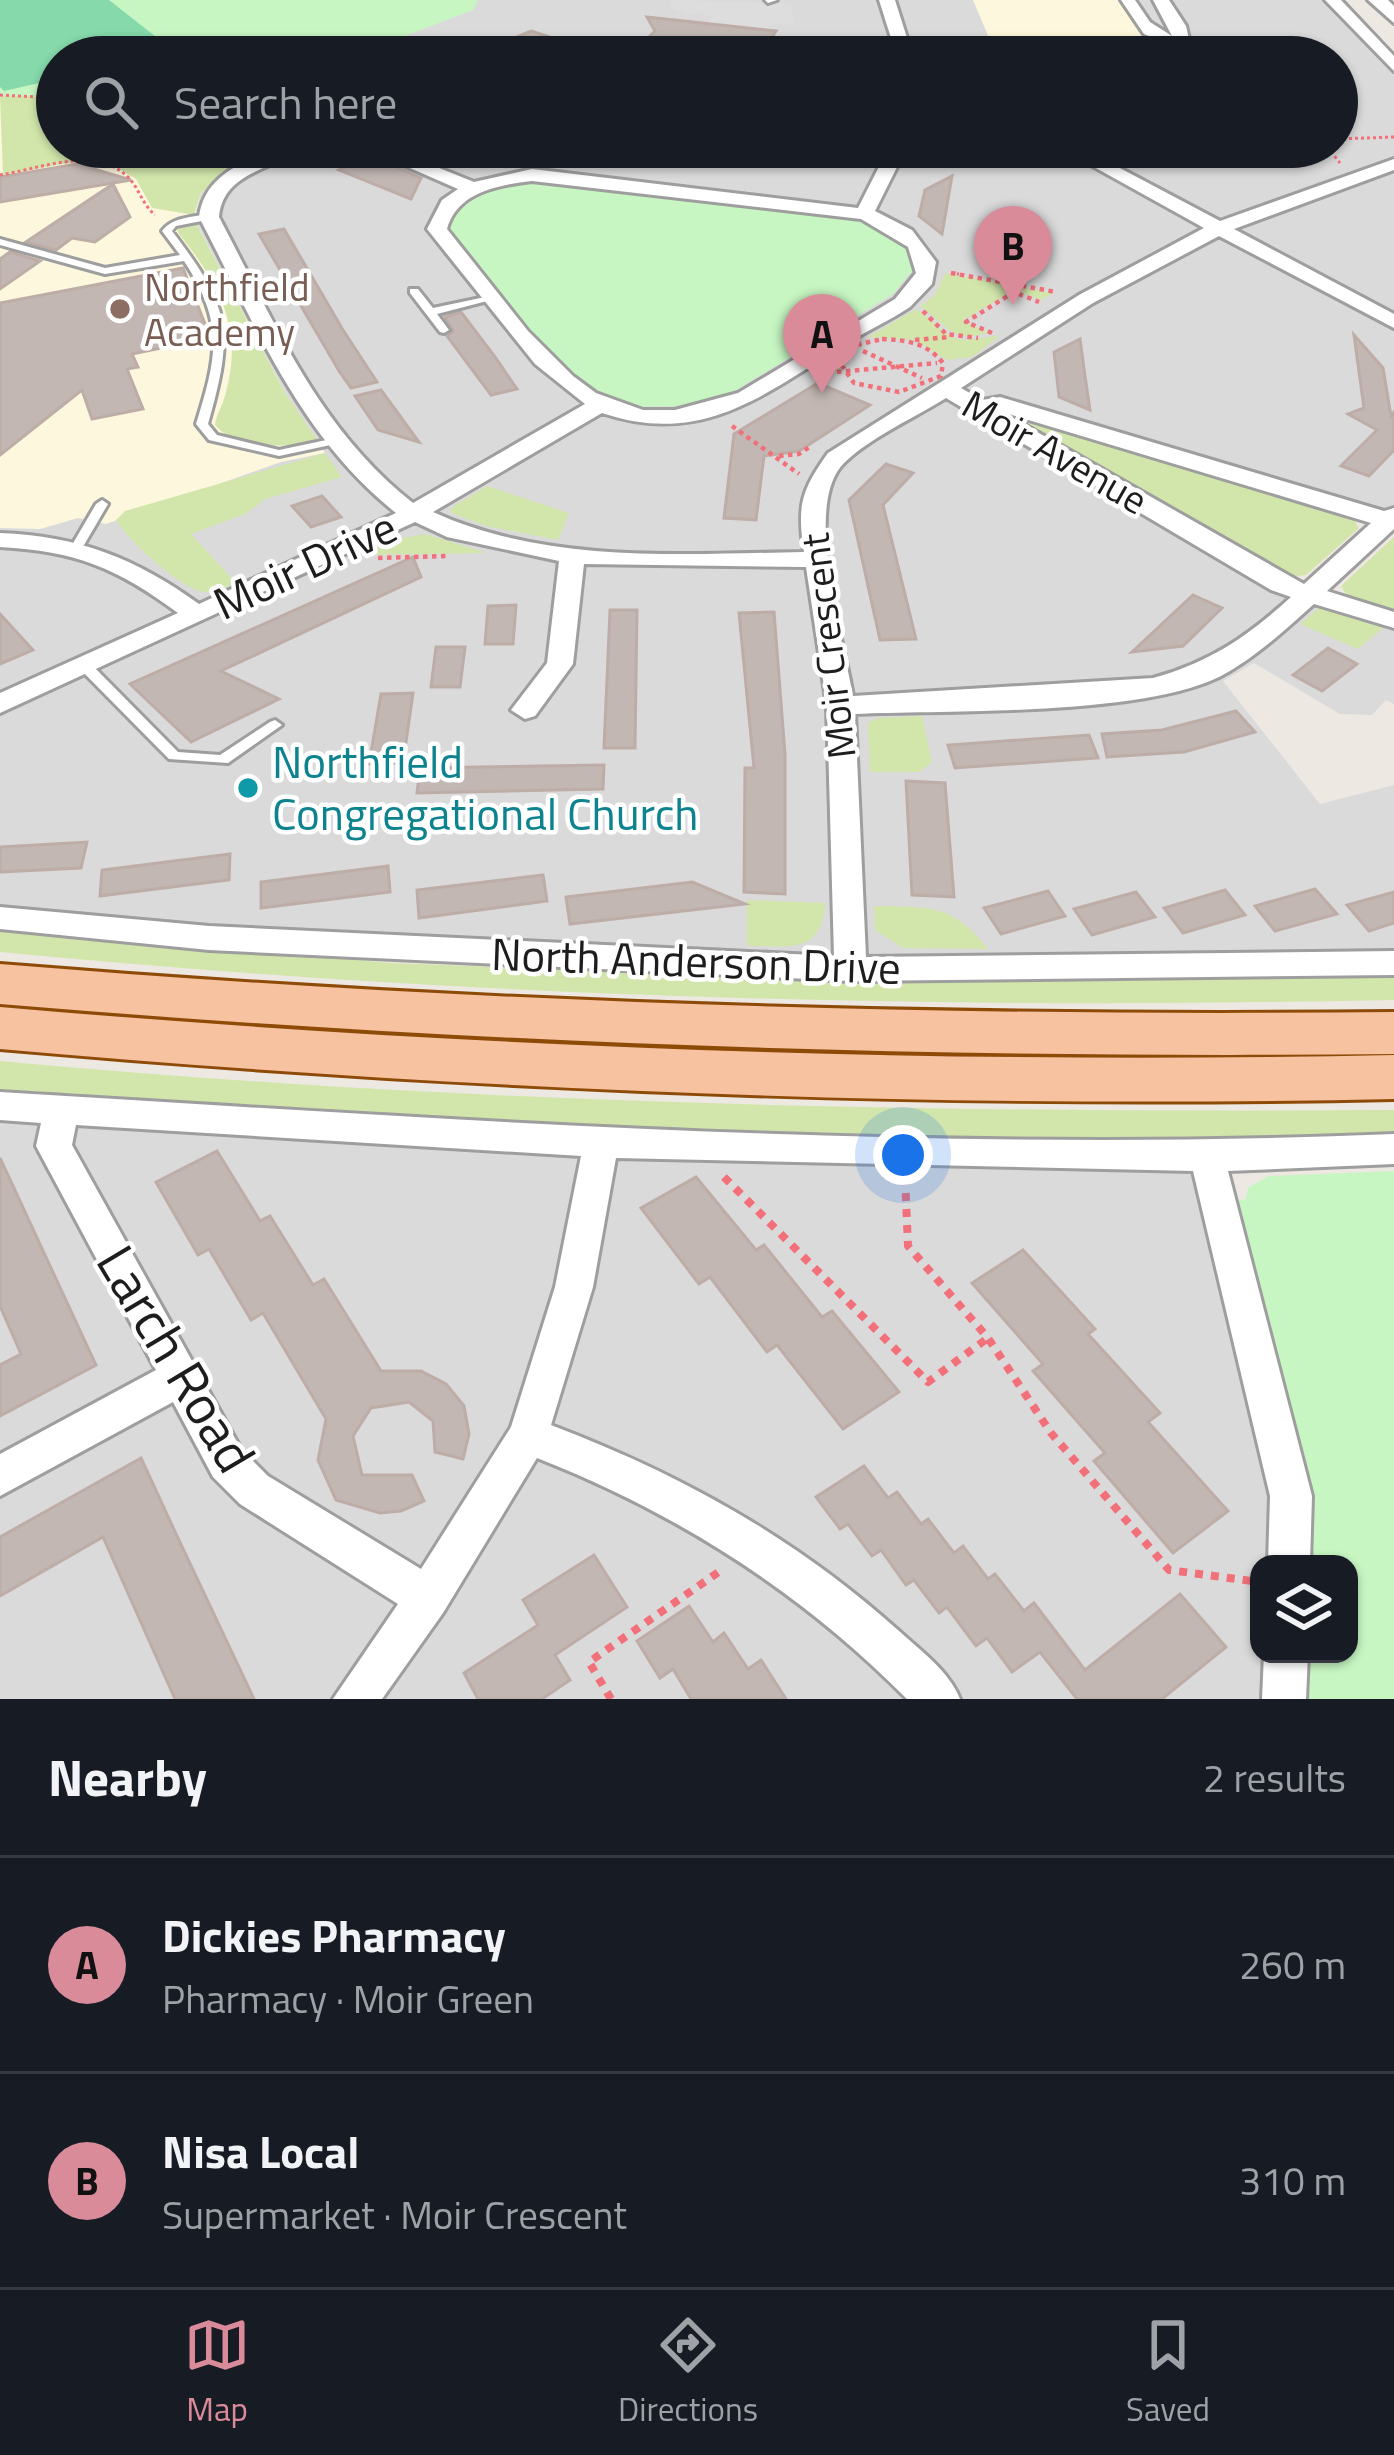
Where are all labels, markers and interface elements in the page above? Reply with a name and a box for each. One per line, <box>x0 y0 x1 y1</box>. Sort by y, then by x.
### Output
search box <box>36 36 1358 168</box>
text: Search here <box>174 68 397 136</box>
icon: search <box>78 69 144 135</box>
pin: B <box>974 206 1052 305</box>
place label: Northfield Academy <box>144 257 310 361</box>
pin: A <box>783 294 861 393</box>
marker: Northfield Academy <box>107 296 133 322</box>
street label: Moir Avenue <box>951 375 1159 529</box>
street label: Moir Drive <box>202 492 407 636</box>
street label: Moir Crescent <box>784 530 871 762</box>
place label: Northfield Congregational Church <box>272 727 698 847</box>
marker: Northfield Congregational Church <box>235 775 261 801</box>
street label: North Anderson Drive <box>490 919 902 1001</box>
your location <box>873 1125 933 1185</box>
street label: Larch Road <box>77 1229 277 1488</box>
map controls <box>1250 1555 1358 1663</box>
button: layers <box>1250 1555 1358 1663</box>
text: Nearby <box>48 1738 207 1816</box>
text: 2 results <box>1203 1748 1346 1807</box>
text: Dickies Pharmacy <box>162 1901 506 1969</box>
text: A <box>75 1935 99 1994</box>
text: 260 m <box>1239 1935 1346 1994</box>
text: Pharmacy · Moir Green <box>162 1969 534 2028</box>
text: Nisa Local <box>162 2117 359 2185</box>
text: B <box>75 2151 99 2210</box>
text: 310 m <box>1239 2151 1346 2210</box>
text: Supermarket · Moir Crescent <box>162 2185 627 2244</box>
tab: Map <box>184 2312 250 2434</box>
tab: Directions <box>618 2312 758 2434</box>
tab: Saved <box>1126 2312 1210 2434</box>

